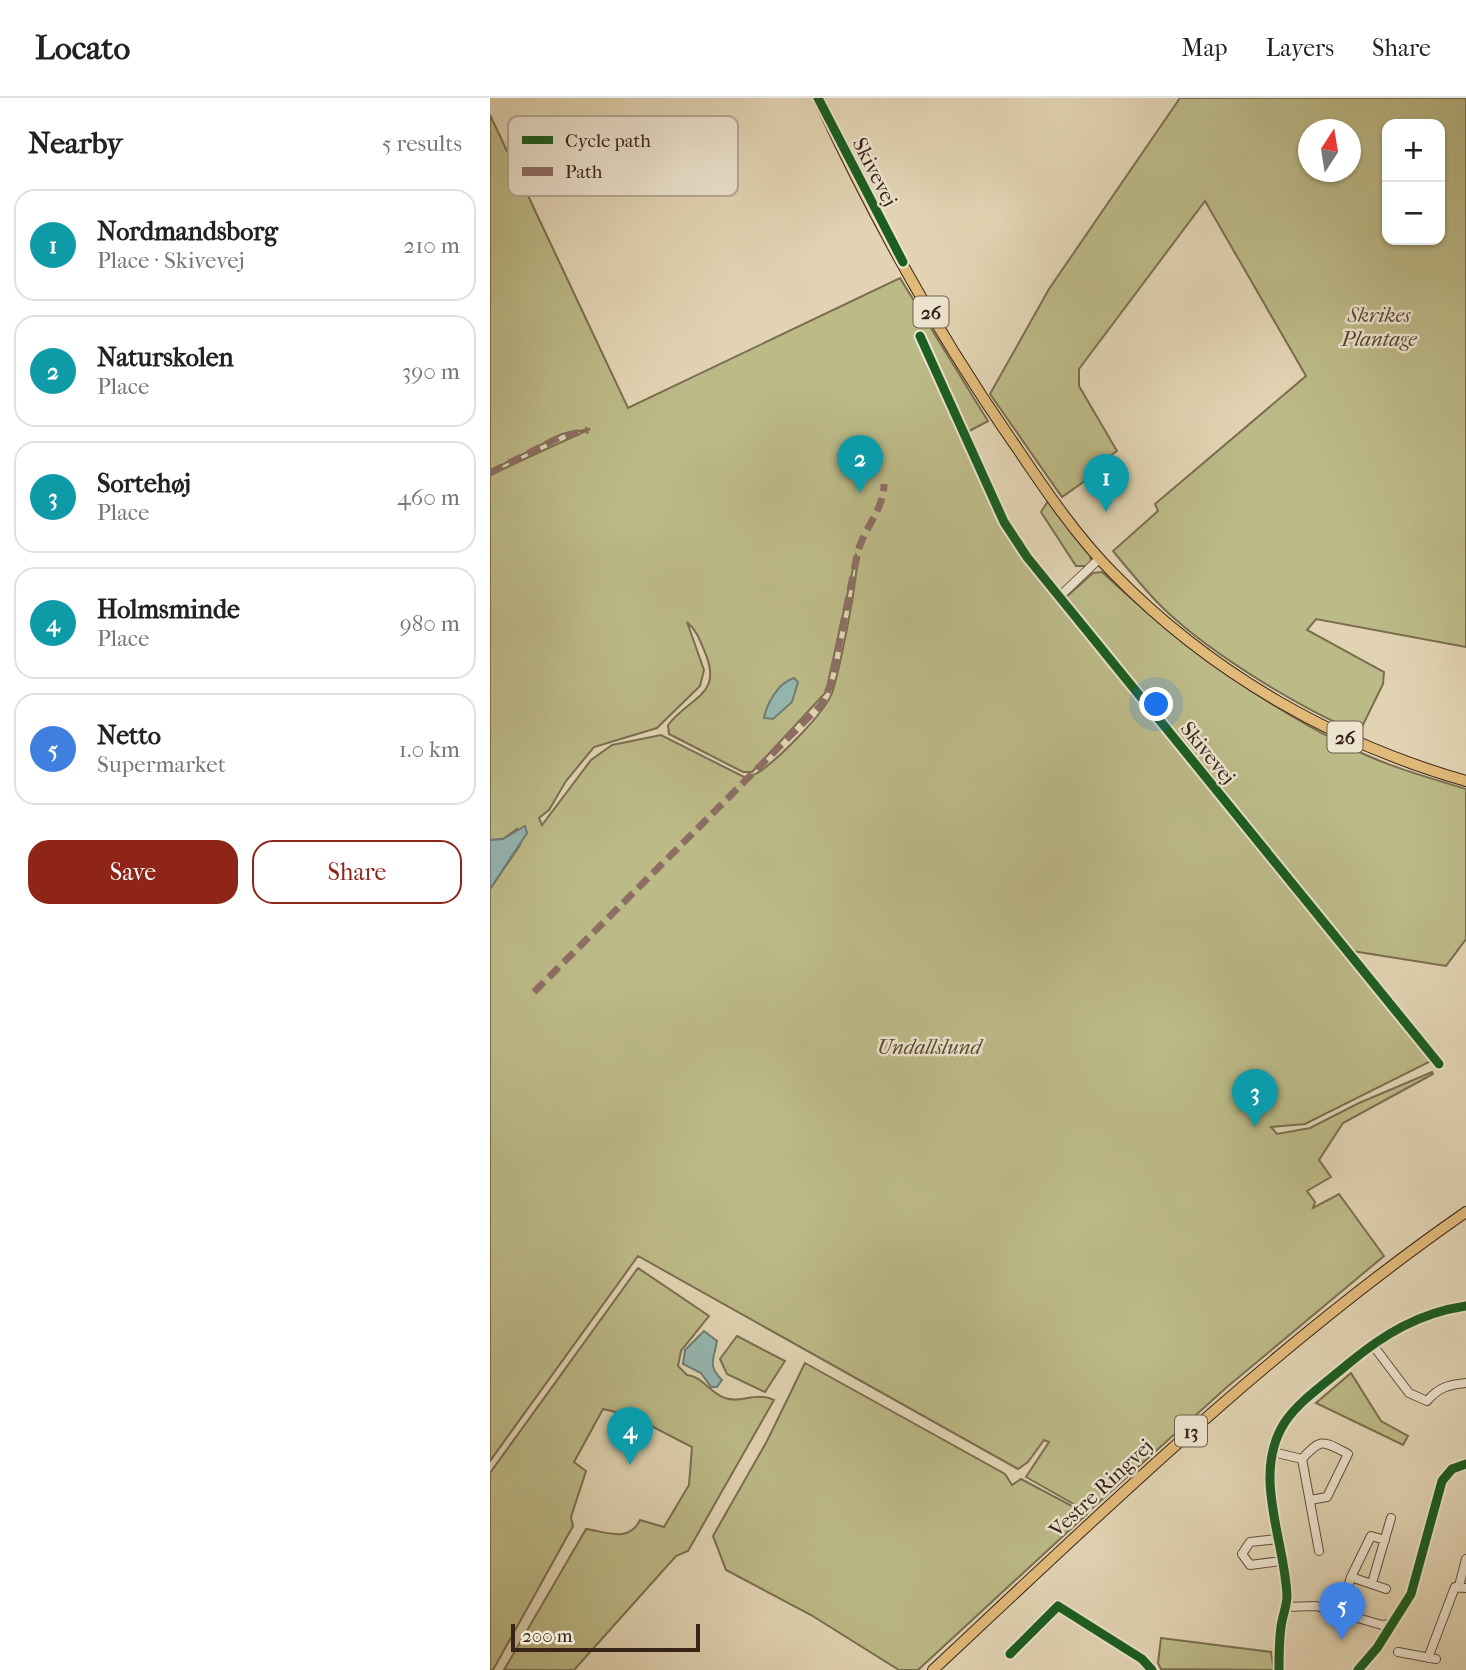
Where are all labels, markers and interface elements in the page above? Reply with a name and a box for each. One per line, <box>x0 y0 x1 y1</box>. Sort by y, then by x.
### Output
text: Locato <box>35 29 130 68</box>
text: Map <box>1182 34 1228 62</box>
text: Layers <box>1266 34 1334 62</box>
text: Share <box>1372 34 1431 62</box>
legend <box>508 116 738 196</box>
north arrow <box>1298 119 1361 182</box>
map controls <box>1382 119 1445 245</box>
button: + <box>1382 119 1445 182</box>
text: Nearby <box>28 126 123 161</box>
text: 5 results <box>382 130 462 157</box>
text: Cycle path <box>565 130 651 152</box>
street label: Skivevej <box>848 134 902 210</box>
text: Path <box>565 161 603 183</box>
button: − <box>1382 182 1445 245</box>
text: Nordmandsborg <box>97 216 278 247</box>
text: 1 <box>49 232 57 259</box>
text: 210 m <box>403 232 460 259</box>
text: Place · Skivevej <box>97 247 245 274</box>
road number: 26 <box>914 296 948 328</box>
park label: Skrikes Plantage <box>1340 303 1417 351</box>
text: Naturskolen <box>97 342 234 373</box>
text: 2 <box>47 358 59 385</box>
text: 390 m <box>402 358 460 385</box>
text: Place <box>97 373 149 400</box>
pin: 2 <box>837 435 883 493</box>
pin: 1 <box>1083 454 1129 512</box>
text: Sortehøj <box>97 468 191 499</box>
text: 3 <box>48 484 58 511</box>
text: 460 m <box>397 484 460 511</box>
text: Place <box>97 499 149 526</box>
text: Holmsminde <box>97 594 240 625</box>
text: 4 <box>46 610 60 637</box>
text: 980 m <box>400 610 460 637</box>
text: Place <box>97 625 149 652</box>
your location <box>1139 687 1173 721</box>
street label: Skivevej <box>1175 717 1241 789</box>
text: Netto <box>97 720 161 751</box>
road number: 26 <box>1328 722 1362 752</box>
text: 5 <box>48 736 58 763</box>
text: 1.0 km <box>399 736 460 763</box>
text: Supermarket <box>97 751 226 778</box>
button: Save <box>28 840 238 904</box>
button: Share <box>252 840 462 904</box>
park label: Undallslund <box>877 1035 983 1059</box>
pin: 3 <box>1232 1069 1278 1127</box>
pin: 4 <box>607 1407 653 1465</box>
road number: 13 <box>1175 1415 1207 1446</box>
street label: Vestre Ringvej <box>1044 1434 1158 1543</box>
pin: 5 <box>1319 1582 1365 1640</box>
scale bar <box>511 1621 700 1653</box>
text: 200 m <box>522 1625 573 1647</box>

